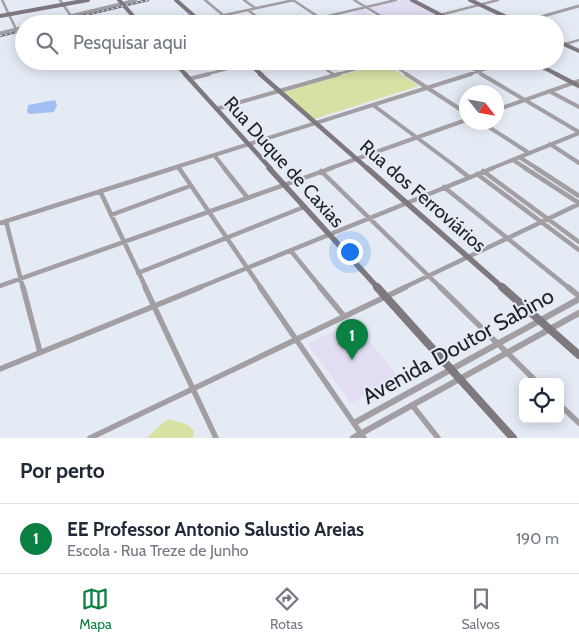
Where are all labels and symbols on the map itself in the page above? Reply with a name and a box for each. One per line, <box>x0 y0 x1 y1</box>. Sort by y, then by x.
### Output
north arrow <box>459 85 504 130</box>
street label: Rua Duque de Caxias <box>219 92 349 232</box>
street label: Rua dos Ferroviários <box>355 135 491 257</box>
your location <box>337 239 363 265</box>
street label: Avenida Doutor Sabino <box>357 282 559 410</box>
pin: 1 <box>336 319 368 360</box>

